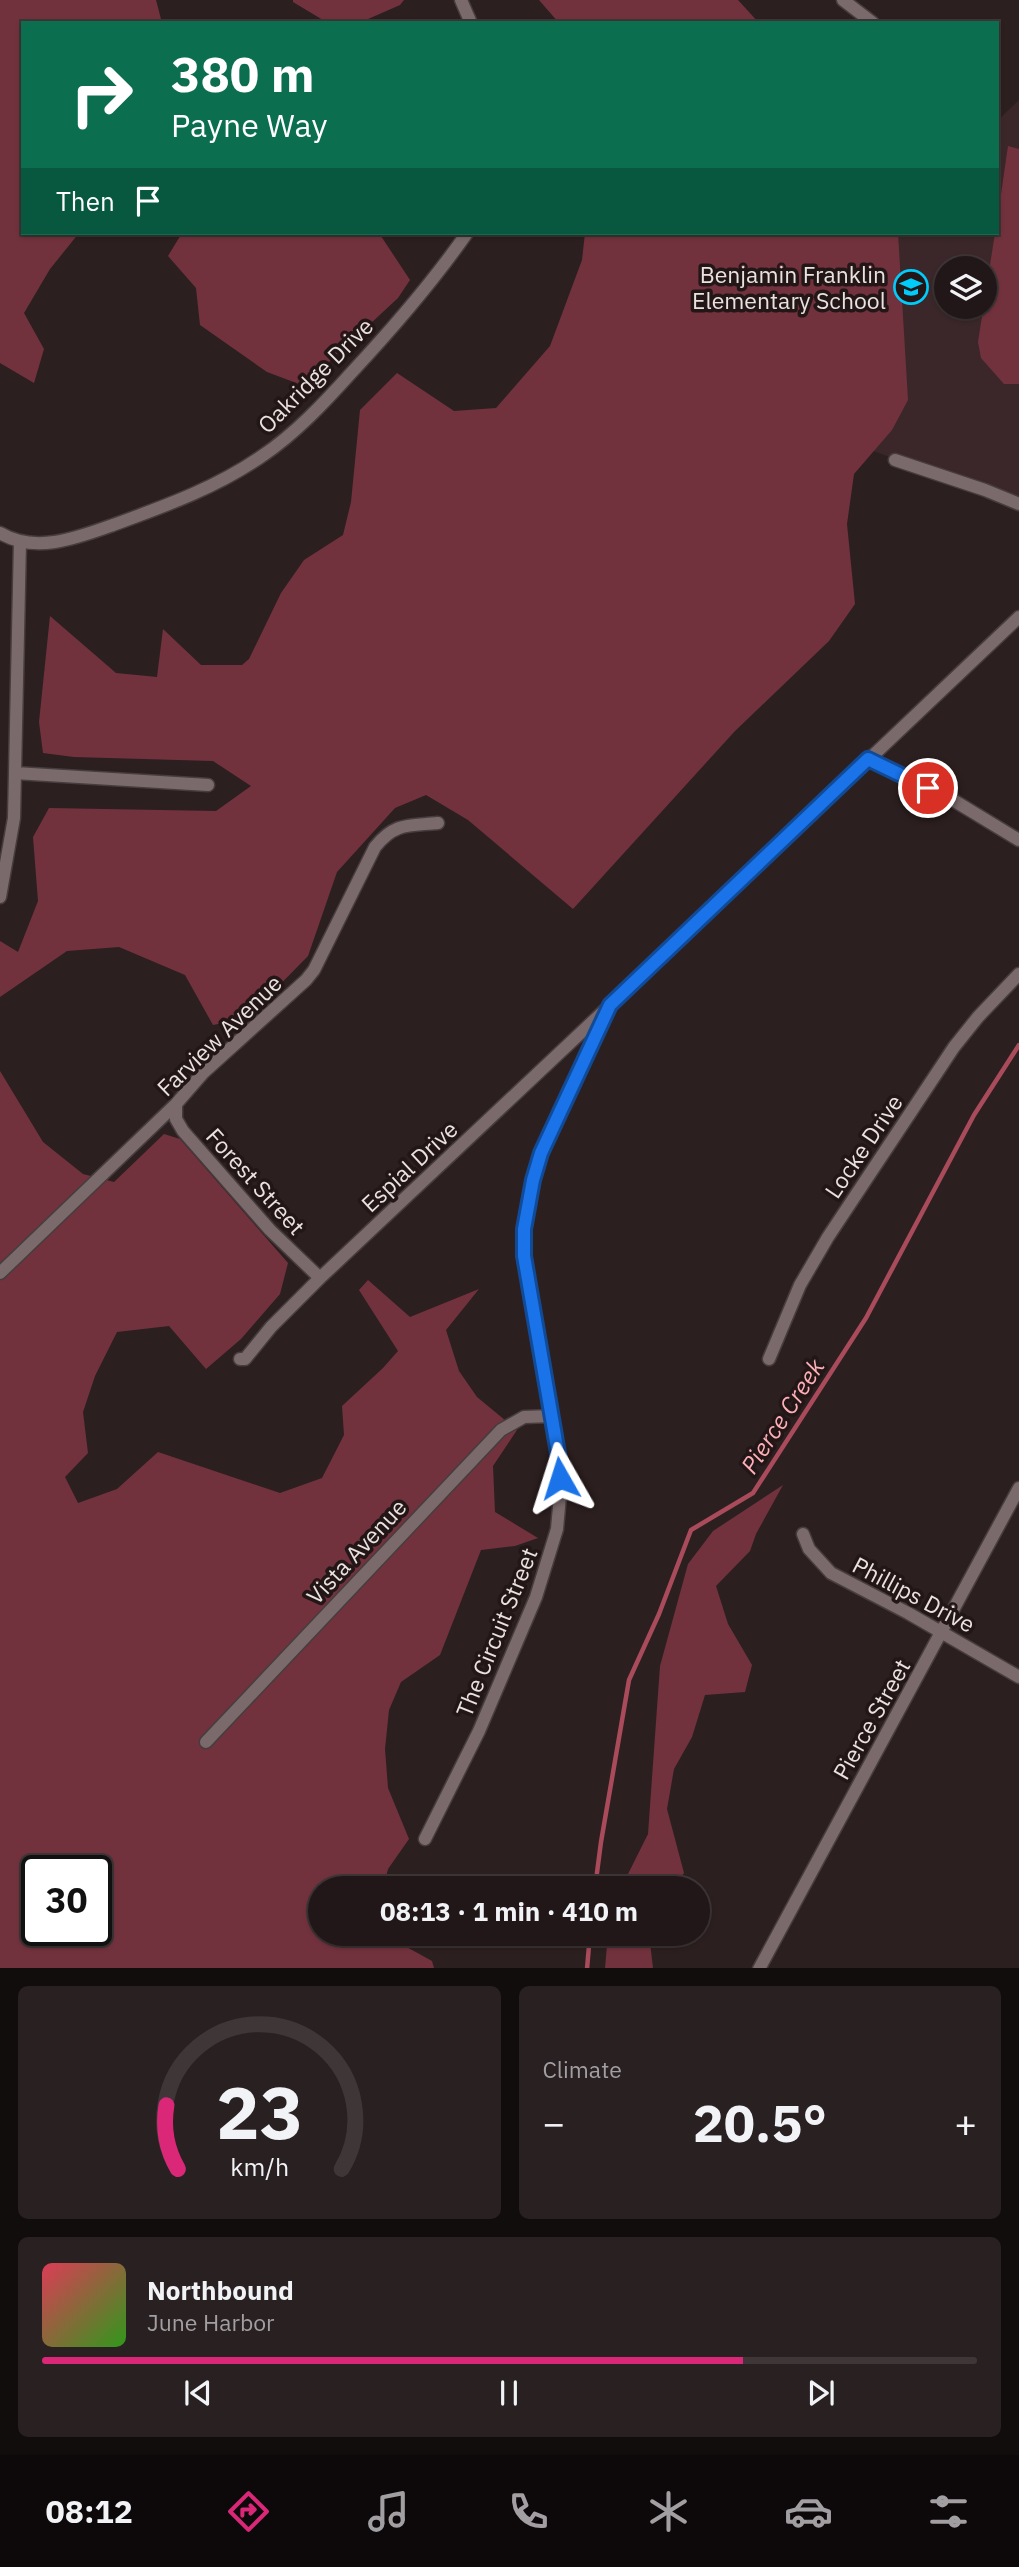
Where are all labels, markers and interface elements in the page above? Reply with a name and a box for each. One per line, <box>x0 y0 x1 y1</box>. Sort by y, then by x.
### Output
text: 380 m <box>171 42 315 105</box>
icon: right <box>56 49 147 140</box>
text: Payne Way <box>171 104 327 146</box>
icon: arrive <box>129 182 167 220</box>
text: Then <box>56 184 115 218</box>
map controls <box>934 256 997 319</box>
button: layers <box>934 256 997 319</box>
place label: Benjamin Franklin Elementary School <box>692 259 886 315</box>
school or university icon: Benjamin Franklin Elementary School <box>892 268 930 306</box>
street label: Oakridge Drive <box>251 311 379 439</box>
pin <box>898 758 958 818</box>
icon: arrive <box>909 769 947 807</box>
street label: Farview Avenue <box>150 968 288 1102</box>
street label: Locke Drive <box>817 1088 909 1204</box>
street label: Espial Drive <box>355 1114 463 1218</box>
street label: Forest Street <box>200 1121 312 1241</box>
water label: Pierce Creek <box>733 1352 831 1480</box>
position arrow <box>523 1441 597 1515</box>
street label: Vista Avenue <box>300 1492 412 1610</box>
street label: The Circuit Street <box>448 1543 544 1721</box>
street label: Phillips Drive <box>848 1549 980 1639</box>
street label: Pierce Street <box>826 1653 916 1785</box>
speed limit sign: 30 <box>21 1855 112 1946</box>
text: 08:13 · 1 min · 410 m <box>380 1894 638 1928</box>
text: Climate <box>543 2054 622 2084</box>
text: 23 <box>216 2064 303 2159</box>
text: 20.5° <box>693 2089 827 2156</box>
text: − <box>543 2098 565 2147</box>
text: + <box>954 2098 977 2147</box>
text: km/h <box>230 2149 289 2182</box>
text: Northbound <box>147 2273 294 2307</box>
text: June Harbor <box>147 2307 275 2337</box>
icon: previous <box>179 2374 217 2412</box>
icon: pause <box>490 2374 528 2412</box>
icon: next <box>802 2374 840 2412</box>
icon: directions <box>224 2487 273 2536</box>
icon: music <box>364 2487 413 2536</box>
icon: phone <box>504 2487 553 2536</box>
icon: climate <box>644 2487 693 2536</box>
icon: car <box>784 2487 833 2536</box>
icon: filters <box>924 2487 973 2536</box>
text: 08:12 <box>46 2490 133 2532</box>

